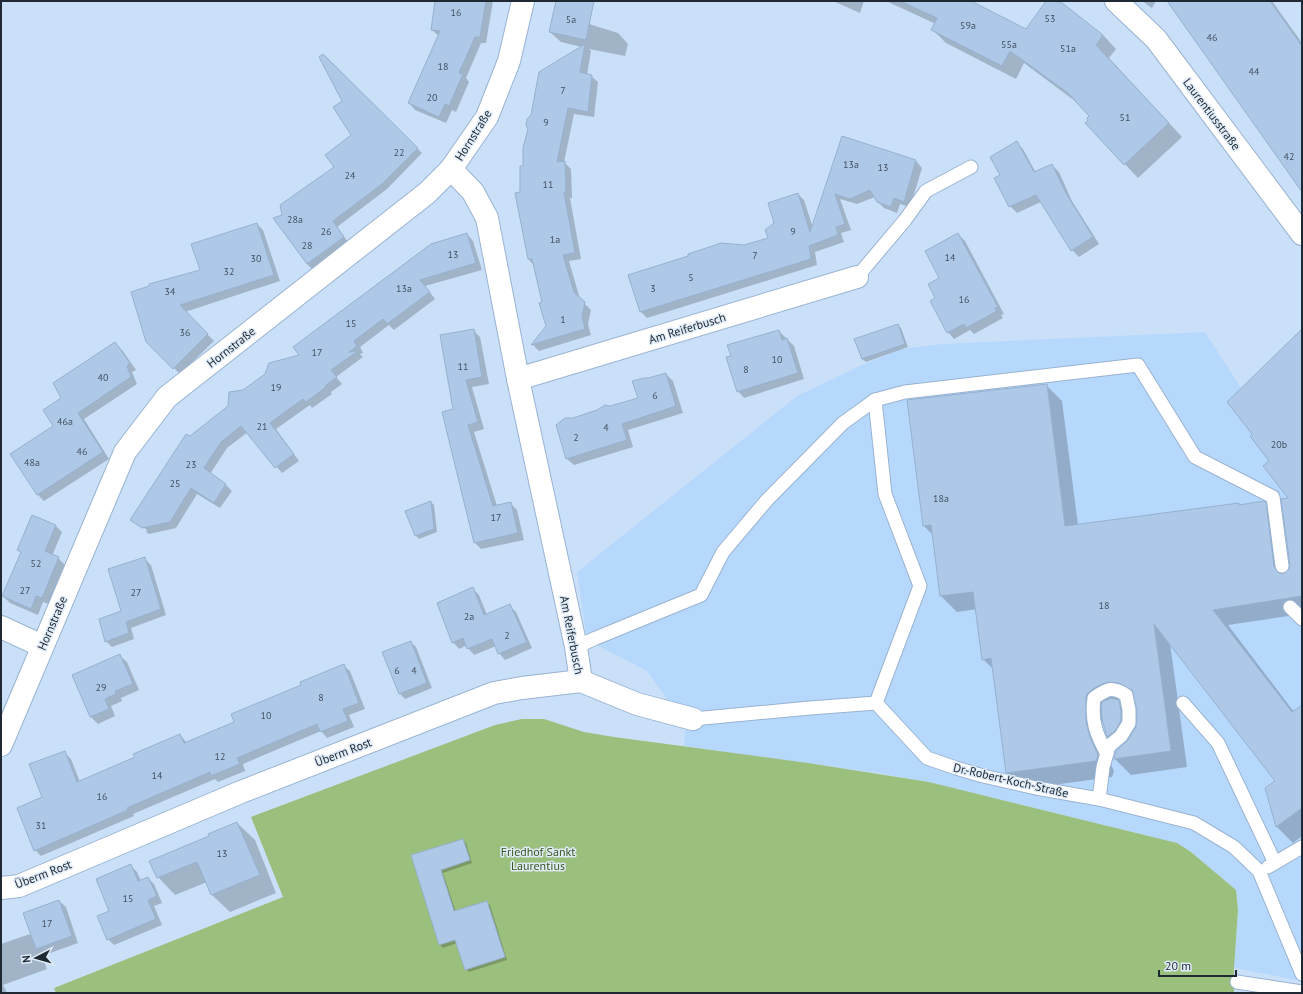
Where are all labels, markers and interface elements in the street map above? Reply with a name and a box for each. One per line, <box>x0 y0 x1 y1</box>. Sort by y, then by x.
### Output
house number: 16 <box>451 6 461 19</box>
house number: 53 <box>1045 12 1055 25</box>
house number: 5a <box>566 13 576 26</box>
house number: 59a <box>960 19 976 32</box>
house number: 46 <box>1207 31 1217 44</box>
house number: 55a <box>1001 38 1017 51</box>
house number: 51a <box>1060 42 1076 55</box>
house number: 18 <box>438 60 448 73</box>
house number: 44 <box>1249 65 1260 78</box>
street label: Laurentiusstraße <box>1180 75 1244 153</box>
house number: 7 <box>560 84 566 97</box>
house number: 20 <box>427 91 438 104</box>
street label: Hornstraße <box>451 107 495 163</box>
house number: 51 <box>1120 111 1130 124</box>
house number: 9 <box>543 116 549 129</box>
house number: 22 <box>394 146 404 159</box>
house number: 42 <box>1284 150 1294 163</box>
house number: 13a <box>843 158 859 171</box>
house number: 13 <box>878 161 888 174</box>
house number: 24 <box>345 169 356 182</box>
house number: 11 <box>543 178 553 191</box>
house number: 28a <box>287 213 303 226</box>
house number: 26 <box>321 225 331 238</box>
house number: 9 <box>790 225 796 238</box>
house number: 1a <box>550 233 560 246</box>
house number: 28 <box>302 239 312 252</box>
house number: 13 <box>448 248 458 261</box>
house number: 7 <box>752 249 758 262</box>
house number: 14 <box>945 251 956 264</box>
house number: 30 <box>251 252 262 265</box>
house number: 32 <box>224 265 234 278</box>
house number: 5 <box>688 271 694 284</box>
house number: 13a <box>396 282 412 295</box>
house number: 3 <box>650 282 656 295</box>
house number: 34 <box>165 285 176 298</box>
house number: 16 <box>959 293 969 306</box>
street label: Am Reiferbusch <box>647 309 727 347</box>
house number: 1 <box>560 313 566 326</box>
house number: 15 <box>346 317 356 330</box>
street label: Hornstraße <box>204 323 258 371</box>
house number: 36 <box>180 326 190 339</box>
house number: 17 <box>312 346 322 359</box>
house number: 10 <box>772 353 783 366</box>
house number: 11 <box>458 360 468 373</box>
house number: 8 <box>743 363 749 376</box>
house number: 40 <box>98 371 109 384</box>
house number: 19 <box>271 381 281 394</box>
house number: 6 <box>652 389 658 402</box>
house number: 46a <box>57 415 73 428</box>
house number: 21 <box>257 420 267 433</box>
house number: 4 <box>603 421 609 434</box>
house number: 2 <box>573 431 579 444</box>
house number: 20b <box>1271 438 1287 451</box>
house number: 46 <box>77 445 87 458</box>
house number: 48a <box>24 456 40 469</box>
house number: 23 <box>186 458 196 471</box>
house number: 25 <box>170 477 180 490</box>
house number: 18a <box>933 492 949 505</box>
house number: 17 <box>491 511 501 524</box>
house number: 52 <box>31 557 41 570</box>
house number: 27 <box>20 584 30 597</box>
house number: 27 <box>131 586 141 599</box>
street label: Hornstraße <box>34 594 70 652</box>
street label: Am Reiferbusch <box>557 594 587 676</box>
house number: 18 <box>1099 599 1109 612</box>
house number: 2a <box>464 610 474 623</box>
house number: 2 <box>504 629 510 642</box>
house number: 6 <box>394 664 400 677</box>
house number: 4 <box>411 664 417 677</box>
house number: 29 <box>96 681 106 694</box>
house number: 8 <box>318 691 324 704</box>
house number: 10 <box>261 709 272 722</box>
street label: Überm Rost <box>313 734 373 770</box>
house number: 12 <box>215 750 225 763</box>
street label: Dr.-Robert-Koch-Straße <box>952 759 1070 801</box>
house number: 14 <box>152 769 163 782</box>
house number: 16 <box>97 790 107 803</box>
house number: 31 <box>36 819 46 832</box>
park label: Friedhof Sankt Laurentius <box>501 844 575 873</box>
house number: 13 <box>217 847 227 860</box>
street label: Überm Rost <box>13 856 73 892</box>
house number: 15 <box>123 892 133 905</box>
house number: 17 <box>42 917 52 930</box>
north arrow <box>16 938 56 978</box>
scale bar <box>1159 952 1236 978</box>
text: N <box>19 955 33 963</box>
text: 20 m <box>1165 958 1191 973</box>

